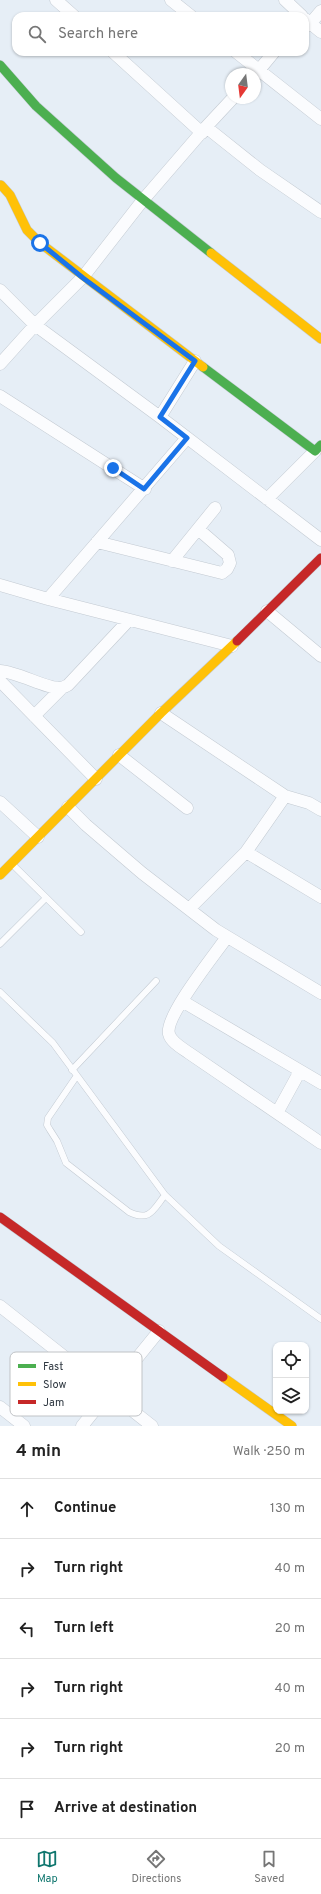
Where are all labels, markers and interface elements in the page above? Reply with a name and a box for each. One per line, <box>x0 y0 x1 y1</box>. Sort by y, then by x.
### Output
search box <box>12 12 309 56</box>
icon: search <box>26 23 48 45</box>
text: Search here <box>58 25 138 44</box>
north arrow <box>225 68 261 104</box>
route start <box>31 234 49 252</box>
route end <box>104 459 122 477</box>
map controls <box>273 1342 309 1414</box>
button: locate <box>273 1342 309 1378</box>
legend <box>10 1352 142 1416</box>
text: Fast <box>43 1360 63 1374</box>
text: Slow <box>43 1378 66 1392</box>
button: layers <box>273 1378 309 1414</box>
text: Jam <box>43 1396 64 1410</box>
text: 4 min <box>16 1441 61 1463</box>
text: Walk · 250 m <box>233 1444 305 1460</box>
icon: ahead <box>16 1498 38 1520</box>
text: Continue <box>54 1499 116 1518</box>
text: 130 m <box>270 1501 305 1517</box>
icon: right <box>16 1558 38 1580</box>
text: Turn right <box>54 1559 123 1578</box>
text: 40 m <box>275 1561 305 1577</box>
icon: left <box>16 1618 38 1640</box>
text: Turn left <box>54 1619 114 1638</box>
text: 20 m <box>275 1621 305 1637</box>
icon: right <box>16 1678 38 1700</box>
text: Turn right <box>54 1679 123 1698</box>
text: 40 m <box>275 1681 305 1697</box>
icon: right <box>16 1738 38 1760</box>
text: Turn right <box>54 1739 123 1758</box>
text: 20 m <box>275 1741 305 1757</box>
icon: arrive <box>16 1798 38 1820</box>
text: Arrive at destination <box>54 1799 197 1818</box>
tab: Map <box>36 1848 58 1886</box>
tab: Directions <box>131 1848 181 1886</box>
tab: Saved <box>254 1848 285 1886</box>

